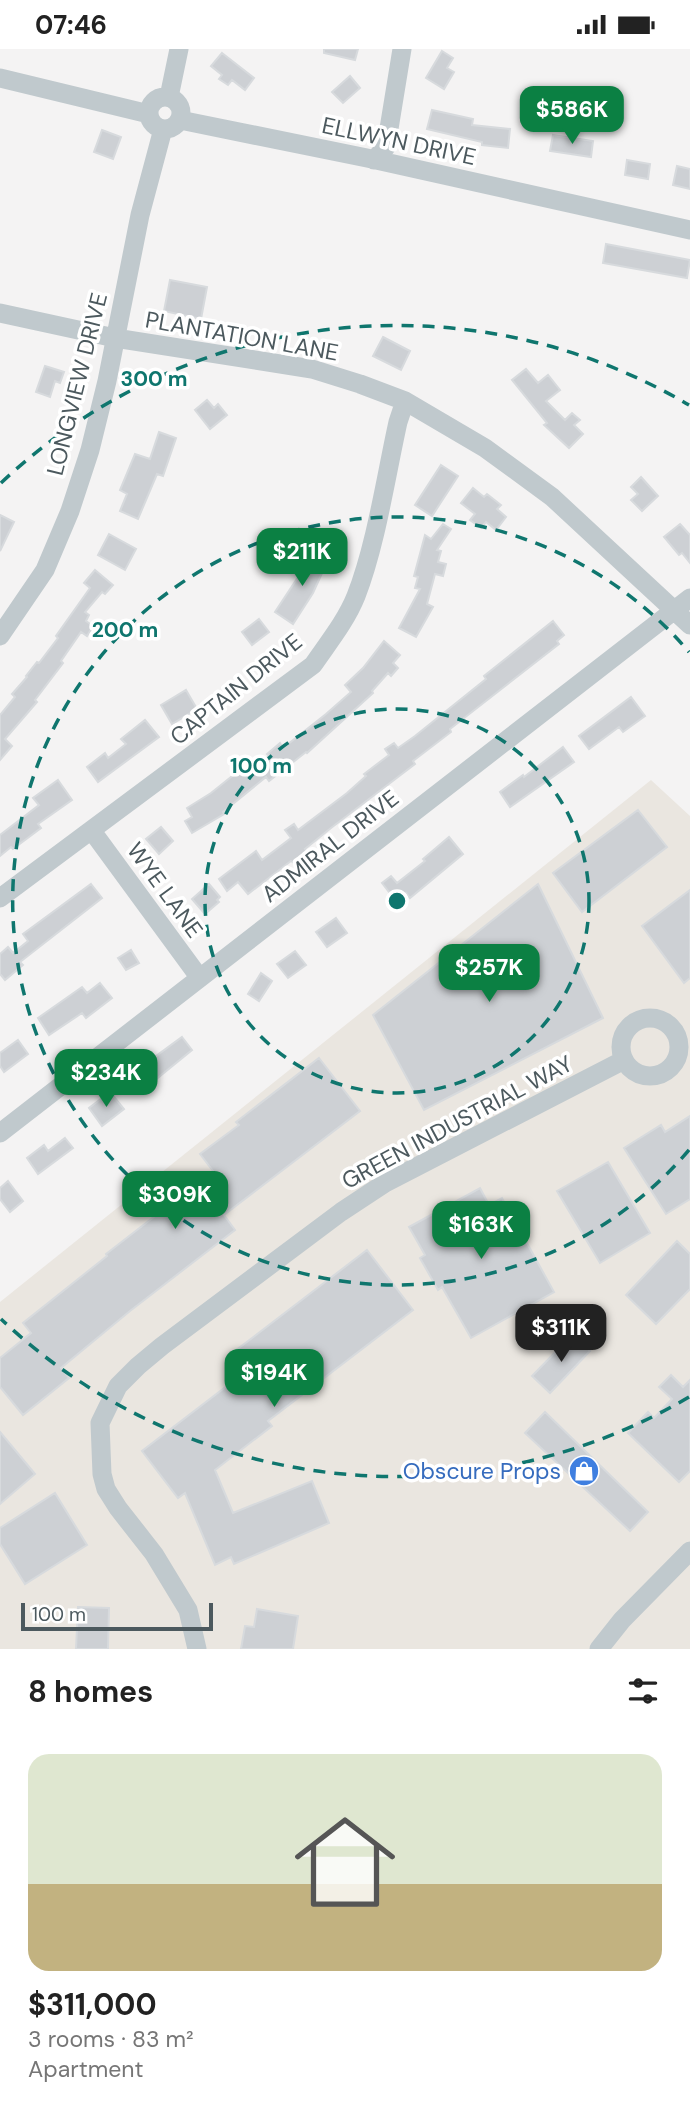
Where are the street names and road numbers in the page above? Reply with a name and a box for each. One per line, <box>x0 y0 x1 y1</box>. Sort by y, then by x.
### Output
street label: ELLWYN DRIVE <box>319 110 479 172</box>
street label: LONGVIEW DRIVE <box>40 290 114 478</box>
street label: PLANTATION LANE <box>143 304 341 368</box>
street label: CAPTAIN DRIVE <box>164 626 308 752</box>
street label: ADMIRAL DRIVE <box>255 783 405 909</box>
street label: WYE LANE <box>120 836 210 944</box>
street label: GREEN INDUSTRIAL WAY <box>336 1048 578 1196</box>

